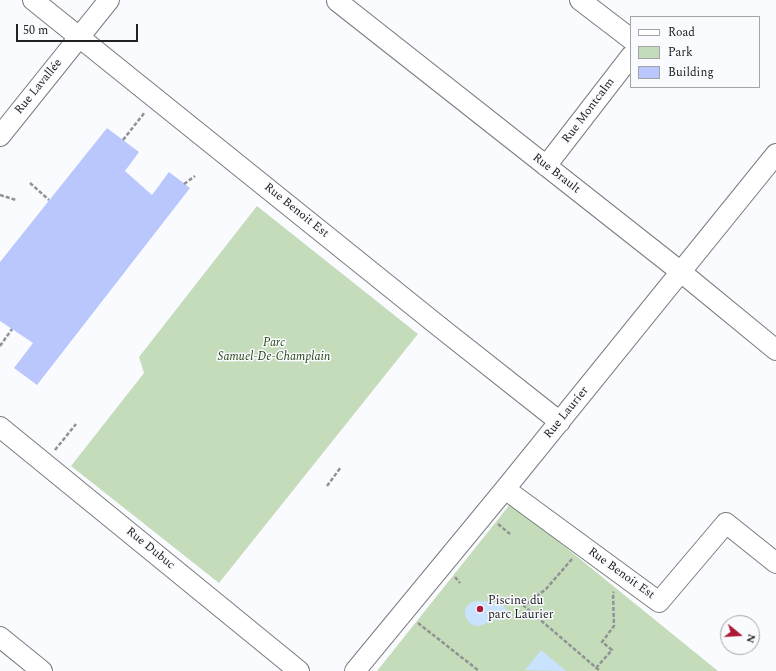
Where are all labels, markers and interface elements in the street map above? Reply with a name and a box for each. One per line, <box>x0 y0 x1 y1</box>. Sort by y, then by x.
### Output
scale bar <box>18 16 140 42</box>
legend <box>630 16 760 88</box>
text: 50 m <box>23 21 48 40</box>
text: Road <box>668 23 695 42</box>
text: Park <box>668 43 693 62</box>
street label: Rue Lavallée <box>12 56 66 118</box>
text: Building <box>668 63 714 82</box>
street label: Rue Montcalm <box>560 75 618 147</box>
street label: Rue Brault <box>529 151 583 197</box>
street label: Rue Benoit Est <box>261 181 331 241</box>
park label: Parc Samuel-De-Champlain <box>218 337 330 365</box>
street label: Rue Laurier <box>542 384 592 442</box>
street label: Rue Dubuc <box>123 525 177 573</box>
street label: Rue Benoit Est <box>585 545 657 603</box>
place label: Piscine du parc Laurier <box>488 595 554 623</box>
marker: Piscine du parc Laurier <box>475 604 485 614</box>
north arrow <box>720 615 760 655</box>
text: N <box>741 632 760 645</box>

